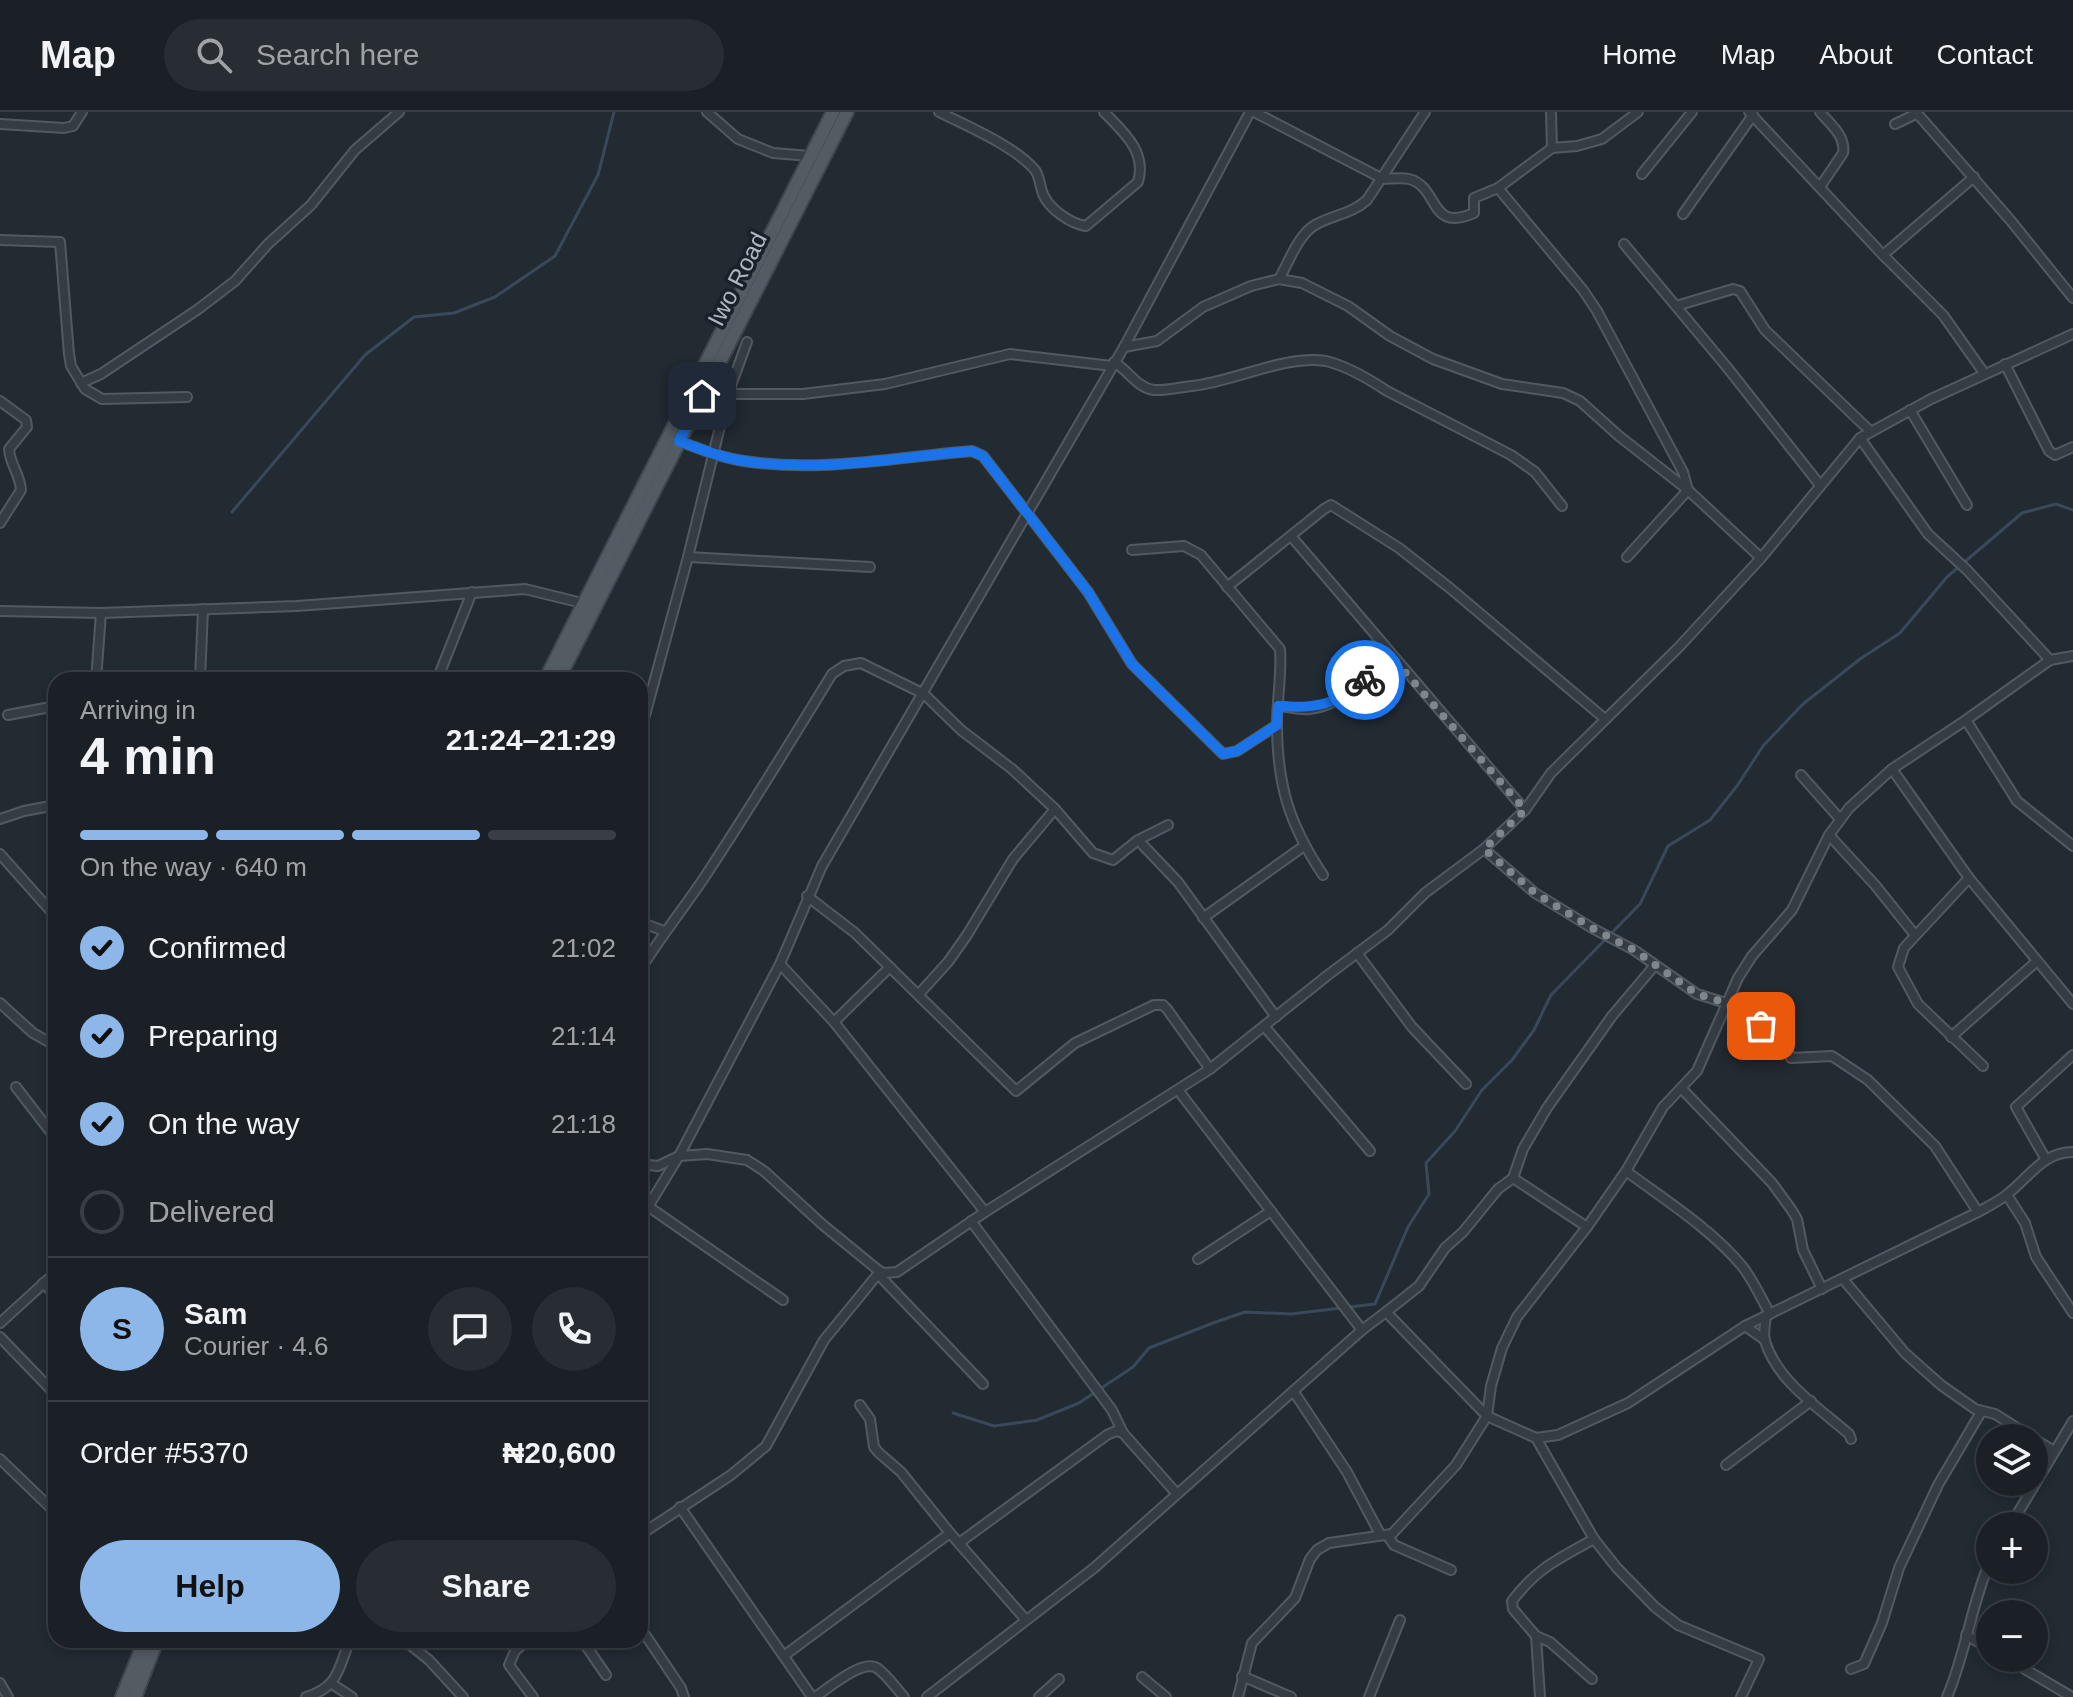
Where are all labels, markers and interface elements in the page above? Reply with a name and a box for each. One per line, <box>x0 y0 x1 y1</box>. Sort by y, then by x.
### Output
search box <box>164 19 724 91</box>
icon: search <box>192 33 236 77</box>
text: Map <box>40 34 116 76</box>
text: Search here <box>256 38 419 71</box>
text: Home <box>1602 39 1677 70</box>
text: Map <box>1721 39 1775 70</box>
text: About <box>1819 39 1893 70</box>
text: Contact <box>1937 39 2033 70</box>
street label: Iwo Road <box>702 228 772 330</box>
pin <box>668 362 736 430</box>
icon: home <box>680 374 724 418</box>
courier <box>1325 640 1405 720</box>
icon: bike <box>1343 658 1387 702</box>
text: Arriving in <box>80 695 196 725</box>
text: 21:24–21:29 <box>446 723 616 756</box>
text: 4 min <box>80 727 216 785</box>
text: On the way · 640 m <box>80 852 307 882</box>
icon: check <box>80 926 124 970</box>
text: Confirmed <box>148 931 286 964</box>
text: 21:02 <box>551 933 616 963</box>
pin <box>1727 992 1795 1060</box>
icon: bag <box>1739 1004 1783 1048</box>
icon: check <box>80 1014 124 1058</box>
text: Preparing <box>148 1019 278 1052</box>
text: 21:14 <box>551 1021 616 1051</box>
icon: check <box>80 1102 124 1146</box>
text: On the way <box>148 1107 300 1140</box>
text: 21:18 <box>551 1109 616 1139</box>
text: Delivered <box>148 1195 275 1228</box>
button: chat <box>428 1287 512 1371</box>
button: phone <box>532 1287 616 1371</box>
text: Sam <box>184 1297 247 1330</box>
text: S <box>112 1312 132 1345</box>
text: Courier · 4.6 <box>184 1331 329 1361</box>
map controls <box>1976 1424 2048 1672</box>
button: layers <box>1976 1424 2048 1496</box>
text: Order #5370 <box>80 1436 248 1469</box>
text: ₦20,600 <box>503 1436 616 1469</box>
button: + <box>1976 1512 2048 1584</box>
button: Help <box>80 1540 340 1632</box>
button: Share <box>356 1540 616 1632</box>
button: − <box>1976 1600 2048 1672</box>

